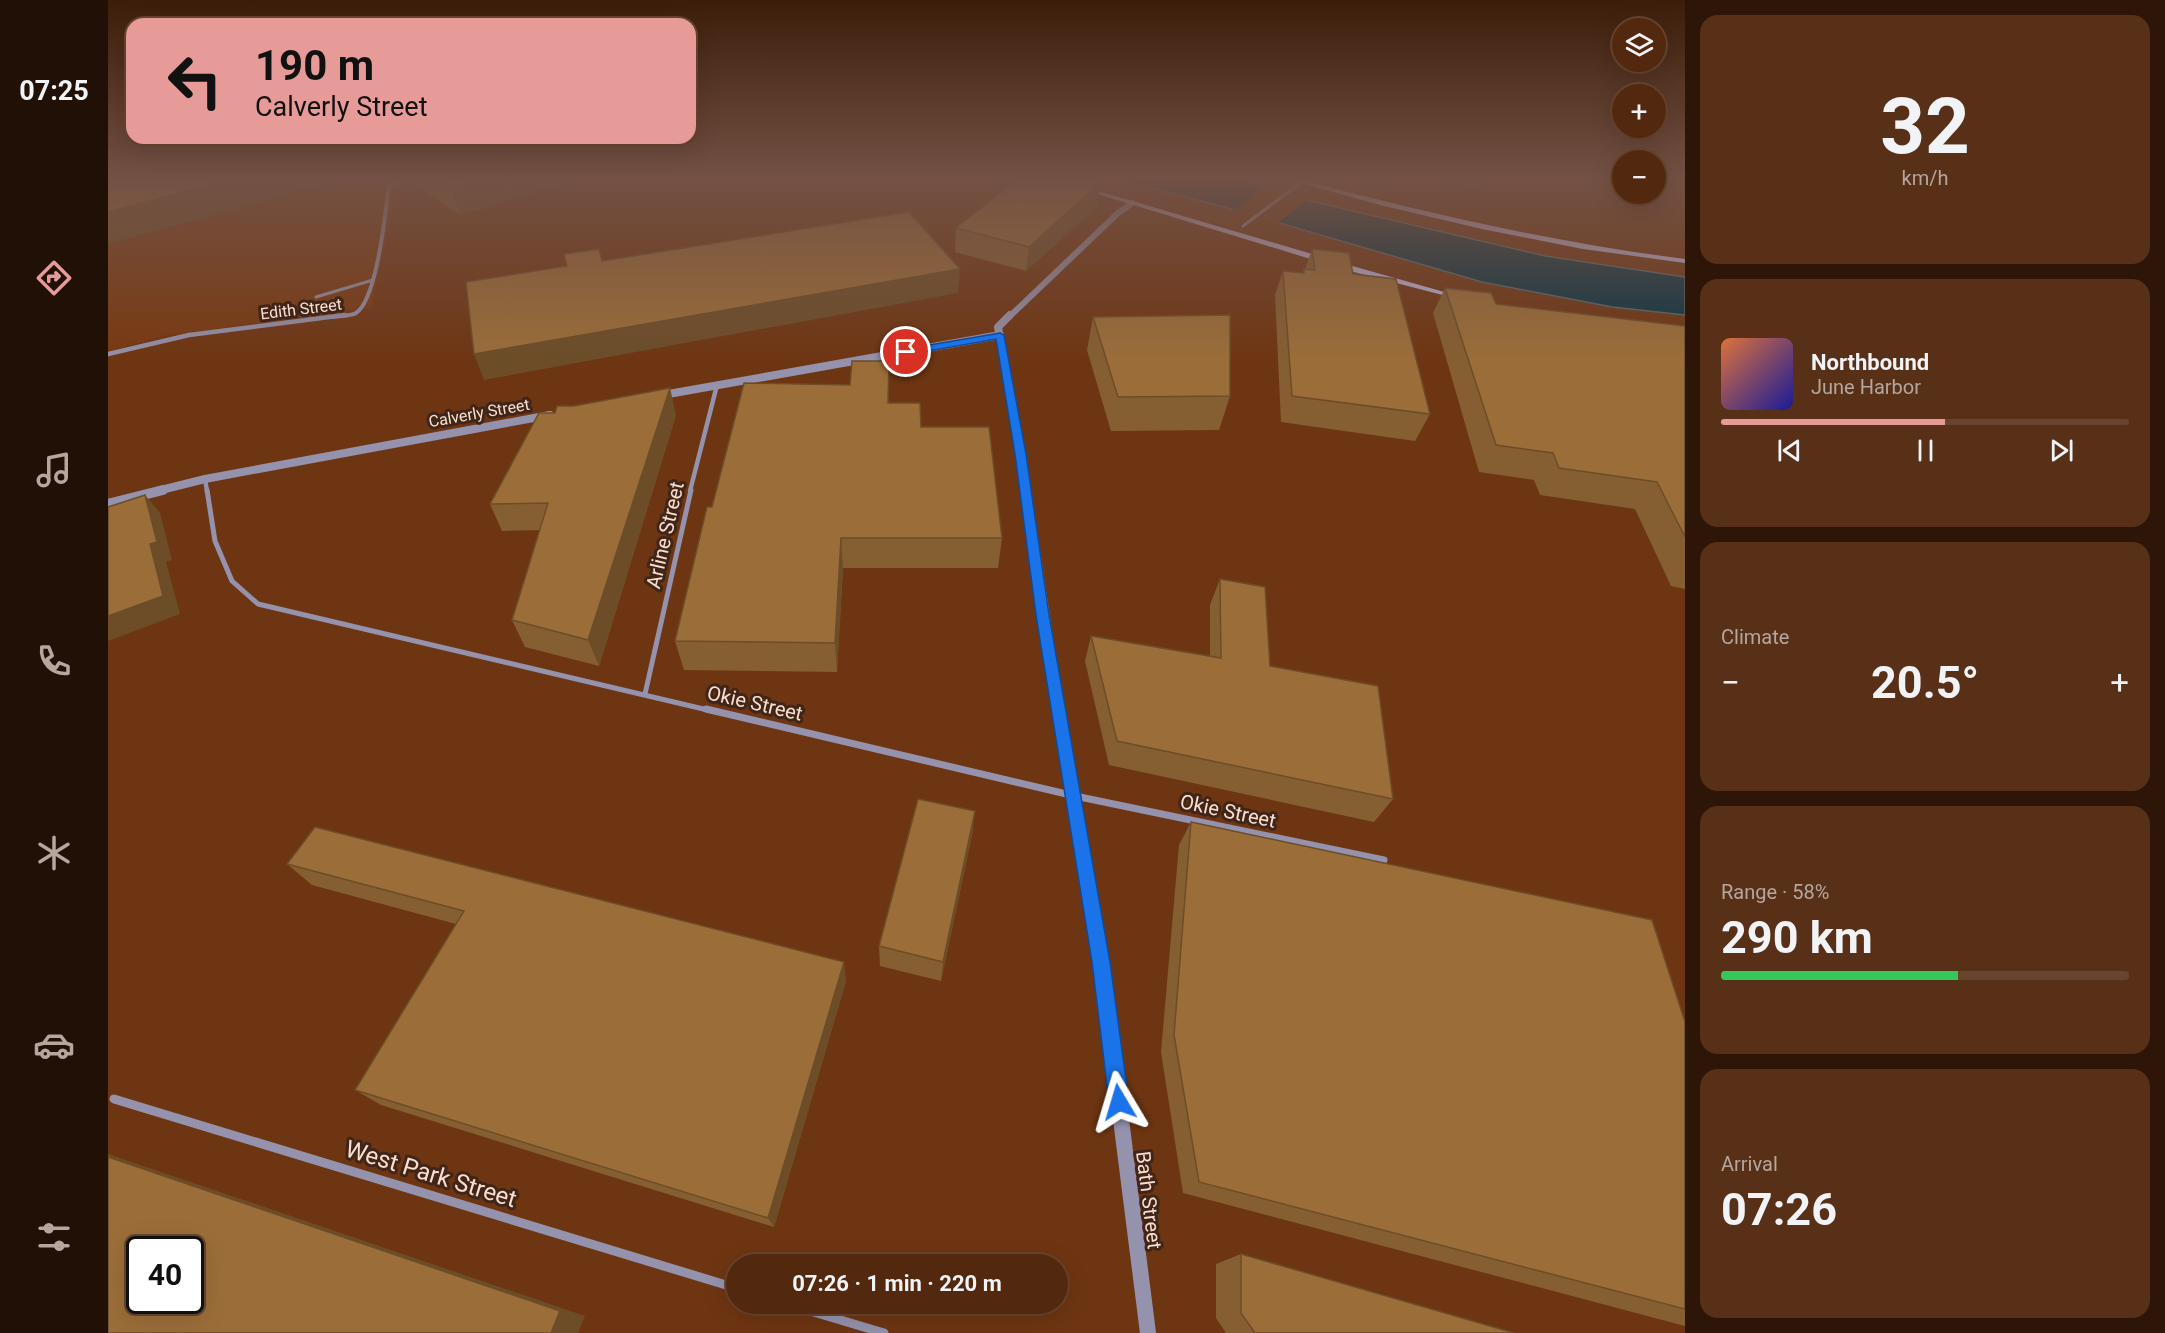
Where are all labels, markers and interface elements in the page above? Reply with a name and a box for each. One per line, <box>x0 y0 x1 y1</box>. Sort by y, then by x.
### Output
map controls <box>1612 18 1666 204</box>
button: layers <box>1612 18 1666 72</box>
text: 190 m <box>255 41 374 90</box>
icon: left <box>156 42 234 120</box>
text: 07:25 <box>19 75 89 107</box>
text: 32 <box>1880 81 1970 172</box>
button: + <box>1612 84 1666 138</box>
text: Calverly Street <box>255 91 427 123</box>
button: − <box>1612 150 1666 204</box>
text: km/h <box>1902 166 1948 190</box>
icon: directions <box>33 257 75 299</box>
street label: Edith Street <box>259 295 343 323</box>
pin <box>880 326 931 377</box>
icon: arrive <box>889 335 922 368</box>
text: Northbound <box>1811 350 1929 375</box>
text: June Harbor <box>1811 375 1921 399</box>
street label: Calverly Street <box>427 395 531 431</box>
icon: previous <box>1773 434 1806 467</box>
icon: pause <box>1909 434 1942 467</box>
icon: next <box>2045 434 2078 467</box>
icon: music <box>33 449 75 491</box>
street label: Arline Street <box>641 479 689 591</box>
text: Climate <box>1721 625 1789 649</box>
icon: phone <box>33 640 75 682</box>
text: 20.5° <box>1871 656 1979 709</box>
text: − <box>1721 663 1740 702</box>
text: + <box>2110 663 2129 702</box>
street label: Okie Street <box>705 680 805 726</box>
street label: Okie Street <box>1178 789 1278 833</box>
icon: climate <box>33 832 75 874</box>
text: Range · 58% <box>1721 880 1829 904</box>
text: 290 km <box>1721 911 1873 964</box>
icon: car <box>33 1024 75 1066</box>
position arrow <box>1087 1070 1151 1134</box>
street label: West Park Street <box>342 1135 520 1213</box>
street label: Bath Street <box>1131 1150 1167 1250</box>
text: Arrival <box>1721 1152 1778 1176</box>
text: 07:26 <box>1721 1183 1837 1236</box>
icon: filters <box>33 1216 75 1258</box>
speed limit sign: 40 <box>126 1236 204 1314</box>
text: 07:26 · 1 min · 220 m <box>792 1271 1002 1296</box>

